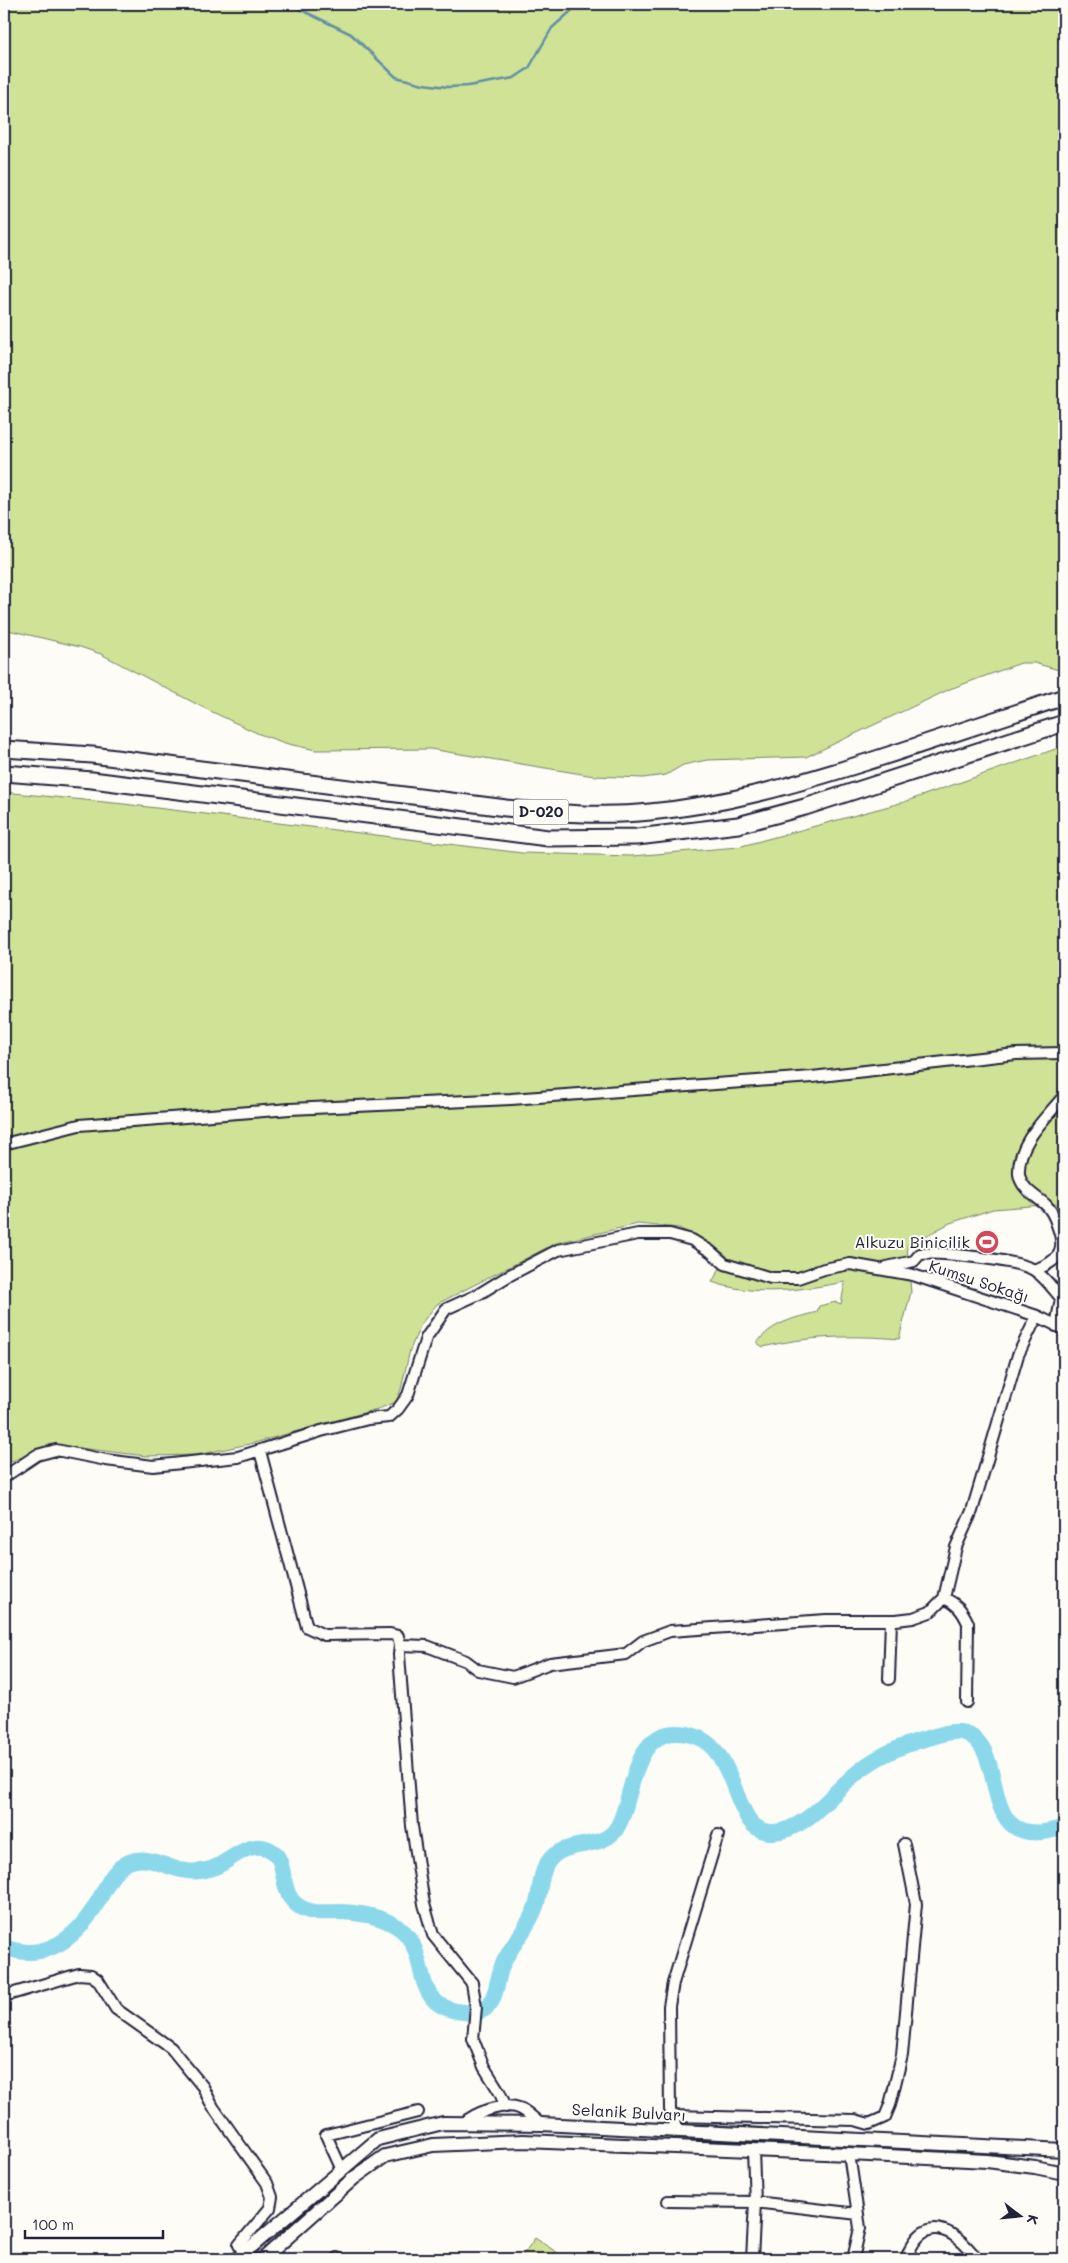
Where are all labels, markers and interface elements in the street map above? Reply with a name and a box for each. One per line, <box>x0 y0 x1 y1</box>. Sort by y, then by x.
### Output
road number: D-020 <box>514 800 568 824</box>
sports icon: Alkuzu Binicilik <box>974 1229 1000 1255</box>
place label: Alkuzu Binicilik <box>855 1231 970 1252</box>
street label: Kumsu Sokağı <box>926 1254 1032 1307</box>
street label: Selanik Bulvarı <box>571 2098 687 2125</box>
north arrow <box>996 2190 1046 2240</box>
scale bar <box>25 2208 162 2240</box>
text: K <box>1023 2213 1043 2227</box>
text: 100 m <box>32 2214 74 2234</box>

